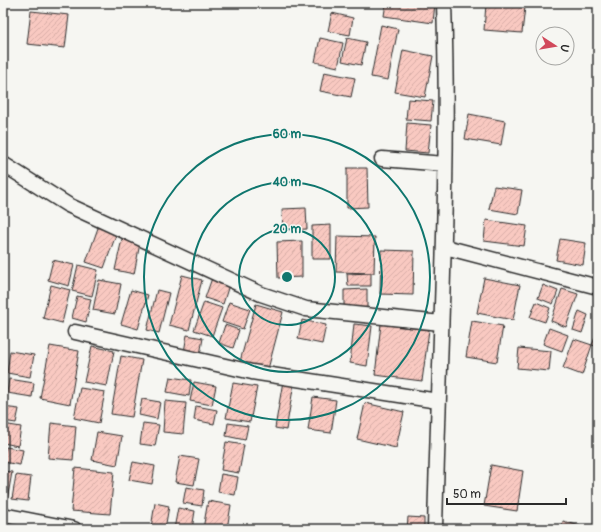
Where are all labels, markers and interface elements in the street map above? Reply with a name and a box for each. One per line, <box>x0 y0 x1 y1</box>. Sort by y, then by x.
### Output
north arrow <box>535 26 575 66</box>
text: U <box>557 43 571 53</box>
text: 60 m <box>273 127 302 142</box>
text: 40 m <box>272 175 302 190</box>
text: 20 m <box>273 222 301 237</box>
centre of rings <box>280 270 294 284</box>
scale bar <box>447 480 566 506</box>
text: 50 m <box>453 487 481 502</box>

